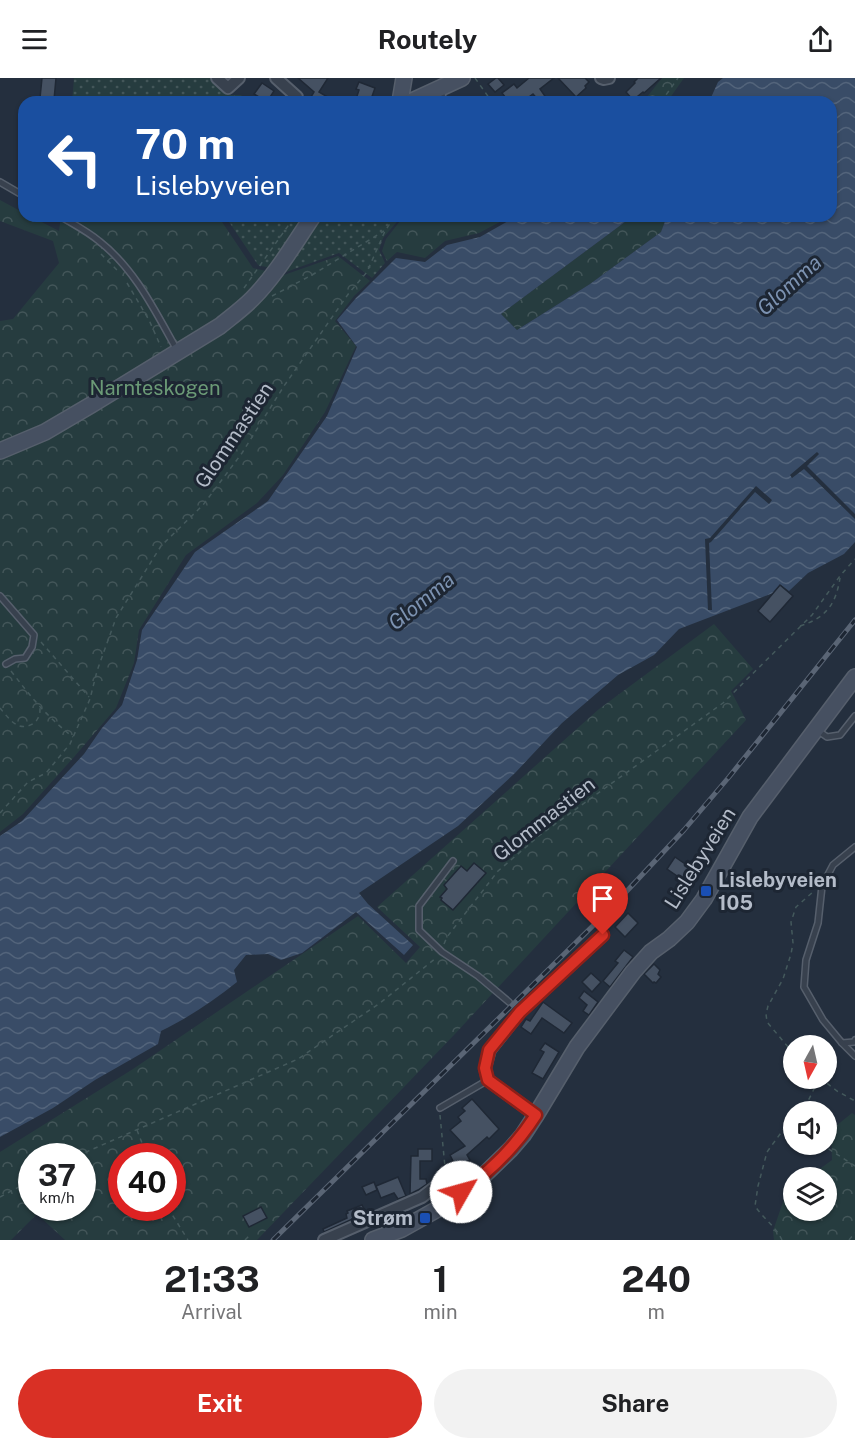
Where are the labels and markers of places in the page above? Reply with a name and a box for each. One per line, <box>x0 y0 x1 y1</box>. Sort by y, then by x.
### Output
place label: Lislebyveien 105 <box>718 868 837 915</box>
pin <box>577 873 628 935</box>
marker: Lislebyveien 105 <box>699 884 713 898</box>
place label: Strøm <box>353 1206 413 1230</box>
marker: Strøm <box>418 1211 432 1225</box>

